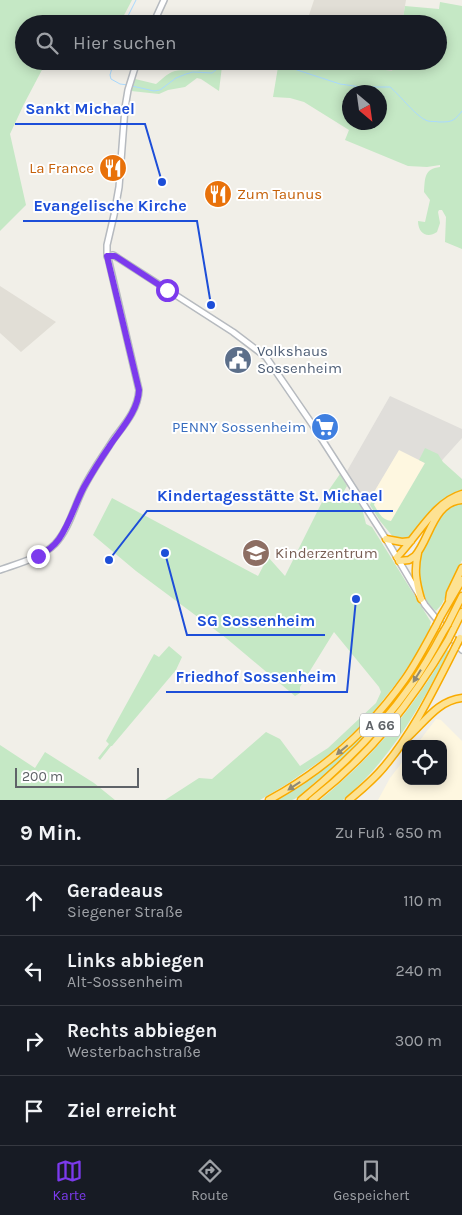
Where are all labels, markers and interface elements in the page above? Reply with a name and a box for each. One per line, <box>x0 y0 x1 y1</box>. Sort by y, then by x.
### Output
search box <box>15 15 447 70</box>
icon: search <box>33 29 61 57</box>
text: Hier suchen <box>73 32 176 54</box>
north arrow <box>342 85 387 130</box>
callout: Sankt Michael <box>15 93 145 124</box>
text: Sankt Michael <box>25 99 135 118</box>
restaurant icon: La France <box>98 153 128 183</box>
place label: La France <box>29 159 94 177</box>
restaurant icon: Zum Taunus <box>203 179 233 209</box>
place label: Zum Taunus <box>237 185 322 203</box>
callout: Evangelische Kirche <box>23 190 197 221</box>
text: Evangelische Kirche <box>33 196 187 215</box>
route start <box>156 279 179 302</box>
place label: Volkshaus Sossenheim <box>257 342 342 377</box>
public building icon: Volkshaus Sossenheim <box>223 345 253 375</box>
supermarket icon: PENNY Sossenheim <box>310 412 340 442</box>
place label: PENNY Sossenheim <box>172 418 306 436</box>
callout: Kindertagesstätte St. Michael <box>147 480 393 511</box>
text: Kindertagesstätte St. Michael <box>157 486 383 505</box>
school or university icon: Kinderzentrum <box>241 538 271 568</box>
place label: Kinderzentrum <box>275 544 378 562</box>
route end <box>27 545 50 568</box>
callout: SG Sossenheim <box>187 604 325 635</box>
text: SG Sossenheim <box>197 611 315 630</box>
callout: Friedhof Sossenheim <box>166 661 347 692</box>
text: Friedhof Sossenheim <box>176 667 337 686</box>
one-way arrow <box>412 669 422 683</box>
road number: A 66 <box>360 714 400 736</box>
map controls <box>402 740 447 785</box>
button: locate <box>402 740 447 785</box>
one-way arrow <box>336 744 348 756</box>
scale bar <box>15 765 139 788</box>
text: 200 m <box>22 768 63 785</box>
one-way arrow <box>287 781 301 790</box>
text: 9 Min. <box>20 821 81 845</box>
text: Zu Fuß · 650 m <box>335 823 442 842</box>
text: Geradeaus <box>67 880 163 902</box>
icon: ahead <box>20 887 48 915</box>
text: 110 m <box>403 891 442 910</box>
text: Siegener Straße <box>67 902 183 921</box>
text: Links abbiegen <box>67 950 204 972</box>
icon: left <box>20 957 48 985</box>
text: 240 m <box>396 961 442 980</box>
text: Alt-Sossenheim <box>67 972 183 991</box>
text: Rechts abbiegen <box>67 1020 217 1042</box>
icon: right <box>20 1027 48 1055</box>
text: 300 m <box>395 1031 442 1050</box>
text: Westerbachstraße <box>67 1042 201 1061</box>
icon: arrive <box>20 1097 48 1125</box>
text: Ziel erreicht <box>67 1100 177 1122</box>
tab: Karte <box>52 1157 86 1204</box>
tab: Route <box>191 1157 228 1204</box>
tab: Gespeichert <box>333 1157 410 1204</box>

